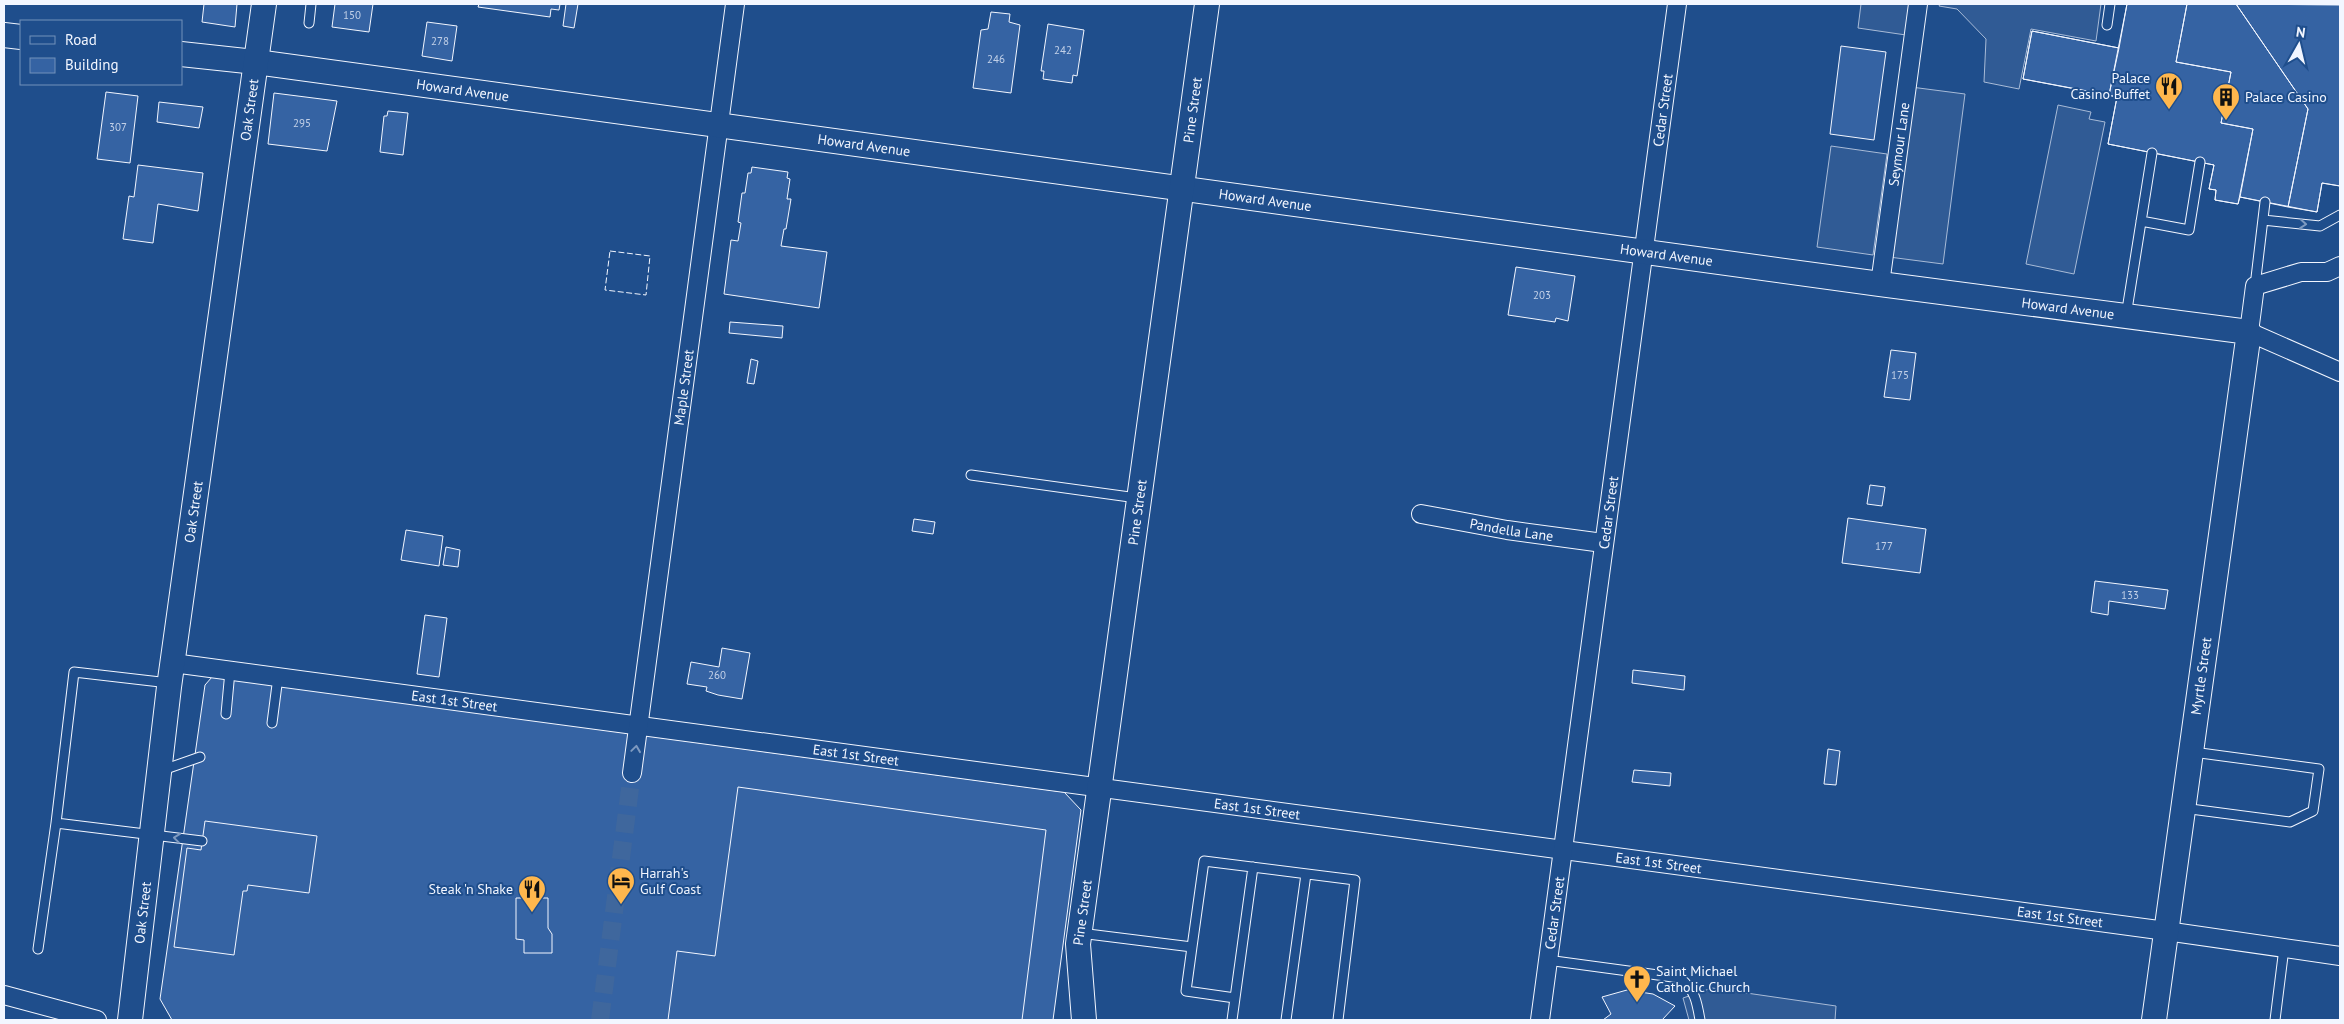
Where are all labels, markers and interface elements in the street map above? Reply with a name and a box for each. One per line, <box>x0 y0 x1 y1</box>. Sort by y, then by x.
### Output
house number: 150 <box>343 8 361 22</box>
legend <box>20 20 182 85</box>
north arrow <box>2274 20 2324 70</box>
text: N <box>2295 23 2307 42</box>
text: Road <box>65 30 97 49</box>
house number: 278 <box>431 34 449 48</box>
house number: 242 <box>1054 43 1072 57</box>
house number: 246 <box>987 52 1005 66</box>
text: Building <box>65 55 119 74</box>
place label: Palace Casino Buffet <box>2070 69 2150 103</box>
restaurant icon: Palace Casino Buffet <box>2154 71 2184 110</box>
street label: Cedar Street <box>1649 72 1677 148</box>
street label: Howard Avenue <box>415 75 510 105</box>
street label: Pine Street <box>1179 76 1206 144</box>
street label: Oak Street <box>236 77 263 142</box>
building icon: Palace Casino <box>2211 82 2241 121</box>
place label: Palace Casino <box>2245 88 2327 106</box>
street label: Seymour Lane <box>1884 101 1914 187</box>
house number: 295 <box>293 116 311 130</box>
house number: 307 <box>109 120 127 134</box>
street label: Howard Avenue <box>816 130 911 160</box>
street label: Howard Avenue <box>1218 185 1313 215</box>
one-way arrow <box>2299 218 2307 229</box>
street label: Howard Avenue <box>1619 240 1714 270</box>
house number: 203 <box>1533 288 1551 302</box>
street label: Howard Avenue <box>2020 293 2115 323</box>
street label: Maple Street <box>670 348 698 426</box>
house number: 175 <box>1891 368 1909 382</box>
street label: Cedar Street <box>1595 475 1622 550</box>
street label: Pine Street <box>1124 478 1151 546</box>
street label: Oak Street <box>180 480 207 544</box>
street label: Pandella Lane <box>1468 514 1554 545</box>
house number: 177 <box>1875 539 1893 553</box>
house number: 133 <box>2121 588 2139 602</box>
street label: Myrtle Street <box>2187 636 2215 716</box>
house number: 260 <box>708 668 726 682</box>
street label: East 1st Street <box>410 686 499 716</box>
street label: East 1st Street <box>812 740 900 770</box>
one-way arrow <box>630 745 641 753</box>
street label: East 1st Street <box>1213 794 1302 824</box>
one-way arrow <box>173 833 181 844</box>
street label: East 1st Street <box>1614 848 1703 878</box>
place label: Harrah's Gulf Coast <box>640 864 701 898</box>
hotel icon: Harrah's Gulf Coast <box>606 866 636 905</box>
restaurant icon: Steak 'n Shake <box>517 874 547 913</box>
street label: Cedar Street <box>1541 875 1568 951</box>
street label: Pine Street <box>1069 878 1096 946</box>
street label: Oak Street <box>130 880 155 945</box>
place label: Steak 'n Shake <box>429 880 513 898</box>
street label: East 1st Street <box>2016 902 2104 931</box>
place label: Saint Michael Catholic Church <box>1656 962 1750 996</box>
church icon: Saint Michael Catholic Church <box>1622 964 1652 1003</box>

